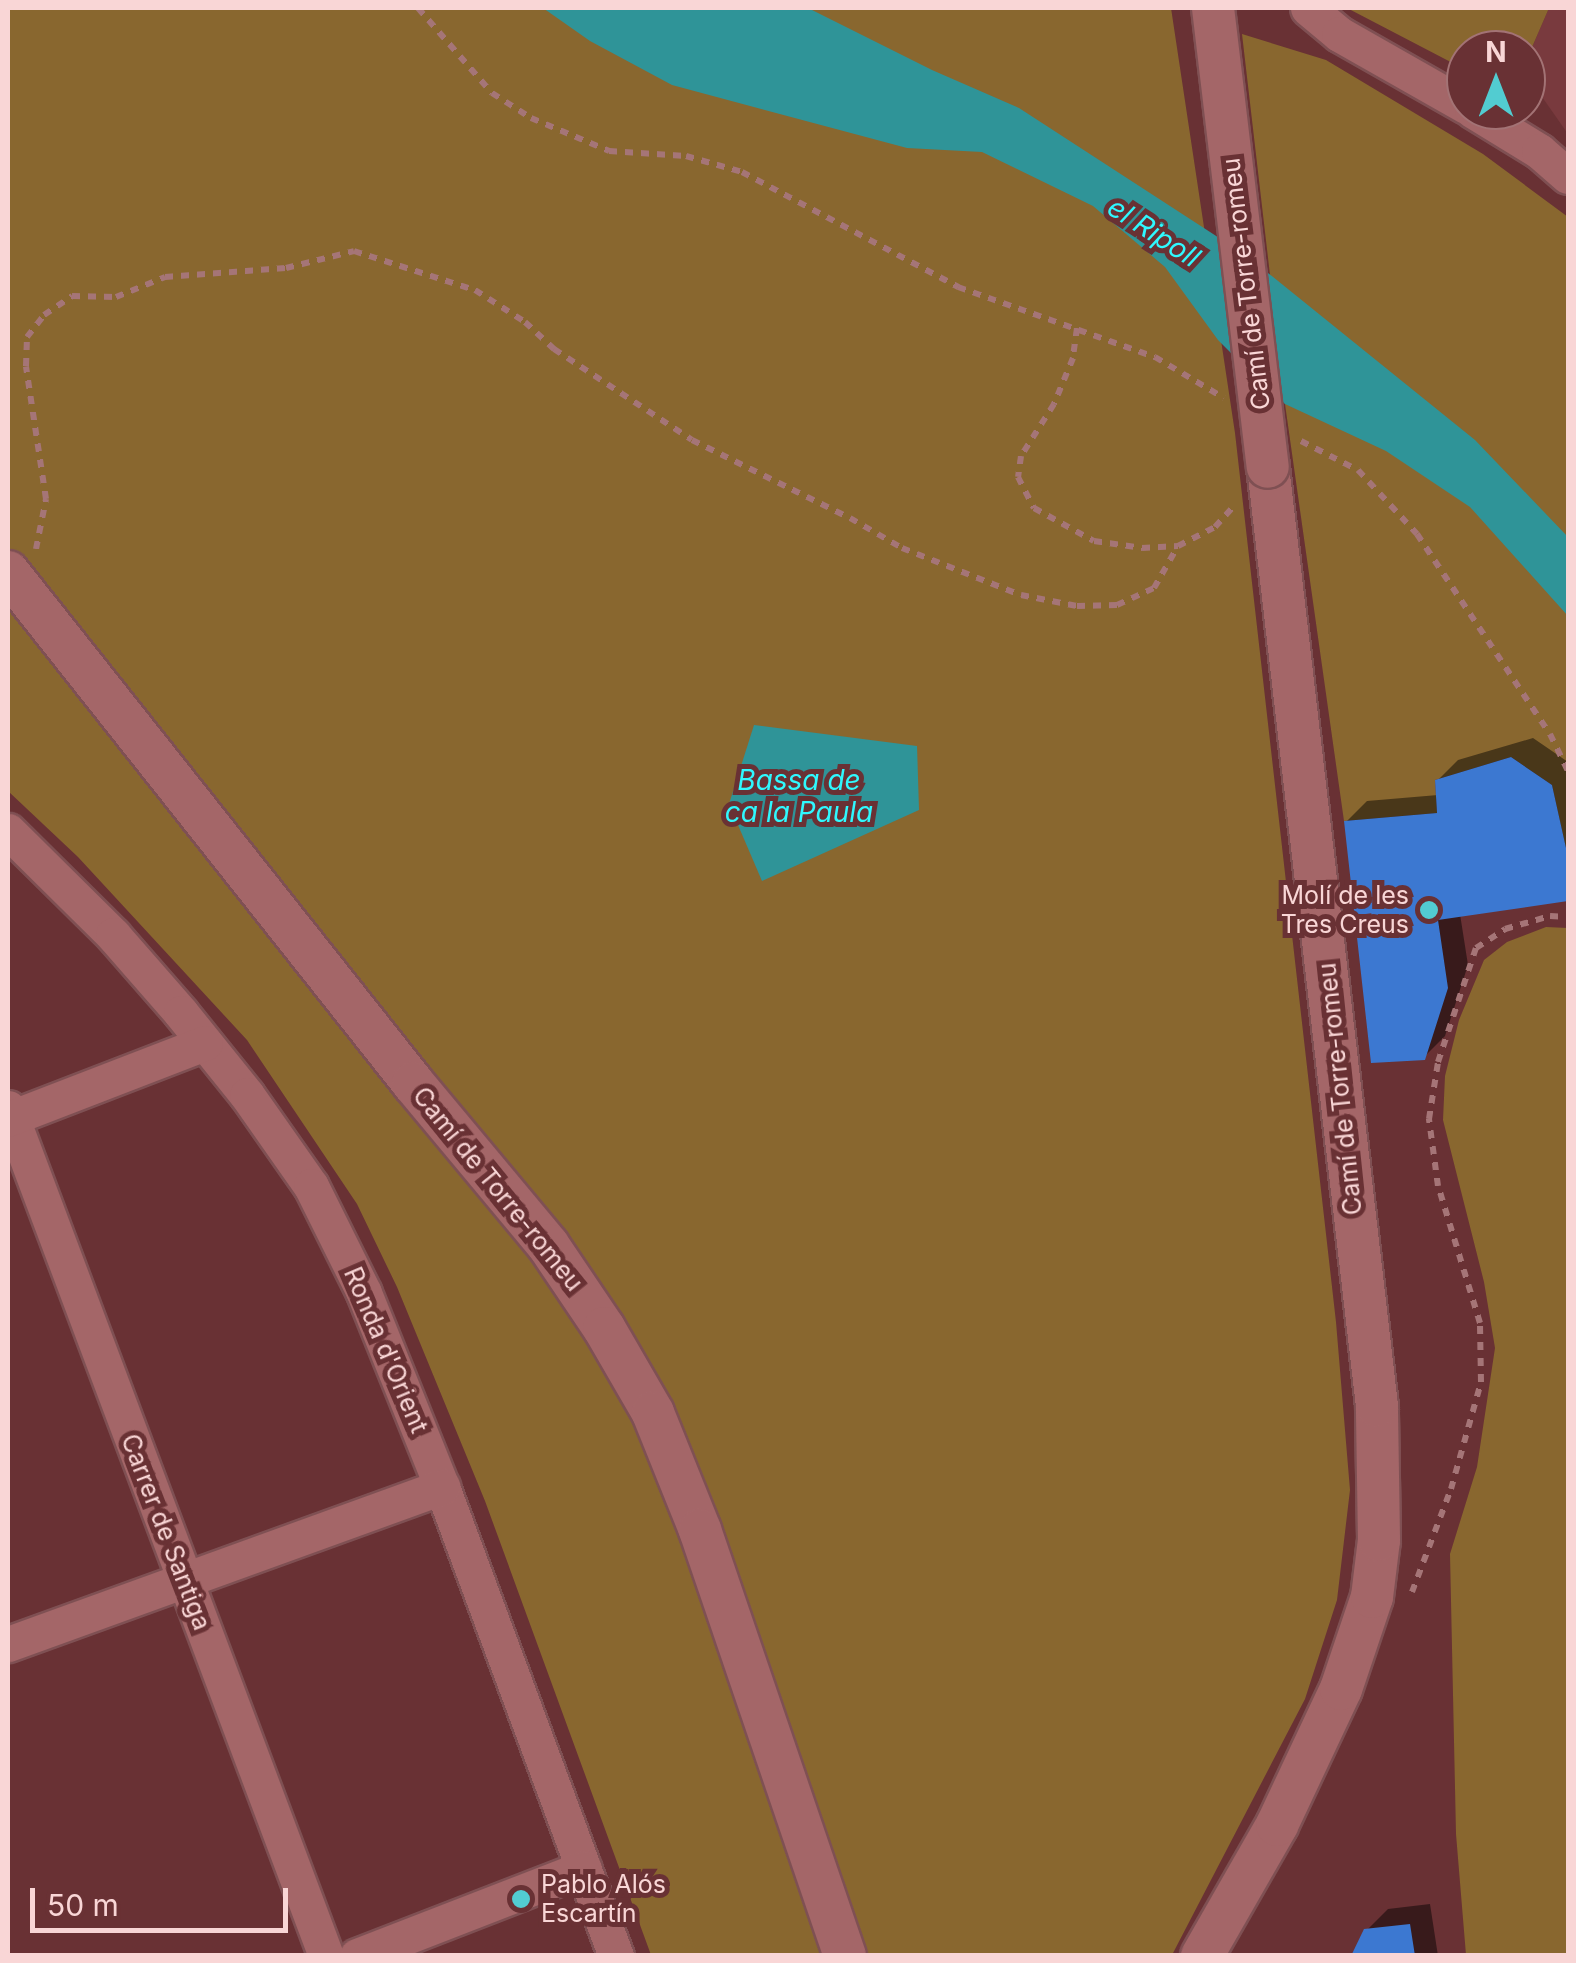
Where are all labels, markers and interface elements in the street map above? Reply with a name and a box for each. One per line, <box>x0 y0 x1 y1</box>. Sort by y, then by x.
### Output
north arrow <box>1446 30 1546 130</box>
text: N <box>1485 35 1507 69</box>
street label: Camí de Torre-romeu <box>1216 156 1276 412</box>
water label: el Ripoll <box>1102 190 1206 274</box>
water label: Bassa de ca la Paula <box>725 763 873 829</box>
place label: Molí de les Tres Creus <box>1281 881 1409 940</box>
marker: Molí de les Tres Creus <box>1418 899 1440 921</box>
street label: Camí de Torre-romeu <box>1312 961 1368 1217</box>
street label: Camí de Torre-romeu <box>407 1081 589 1297</box>
street label: Ronda d'Orient <box>338 1263 434 1437</box>
street label: Carrer de Santiga <box>115 1430 217 1634</box>
scale bar <box>35 1868 292 1930</box>
place label: Pablo Alós Escartín <box>541 1870 666 1929</box>
text: 50 m <box>47 1887 119 1923</box>
marker: Pablo Alós Escartín <box>510 1888 532 1910</box>

